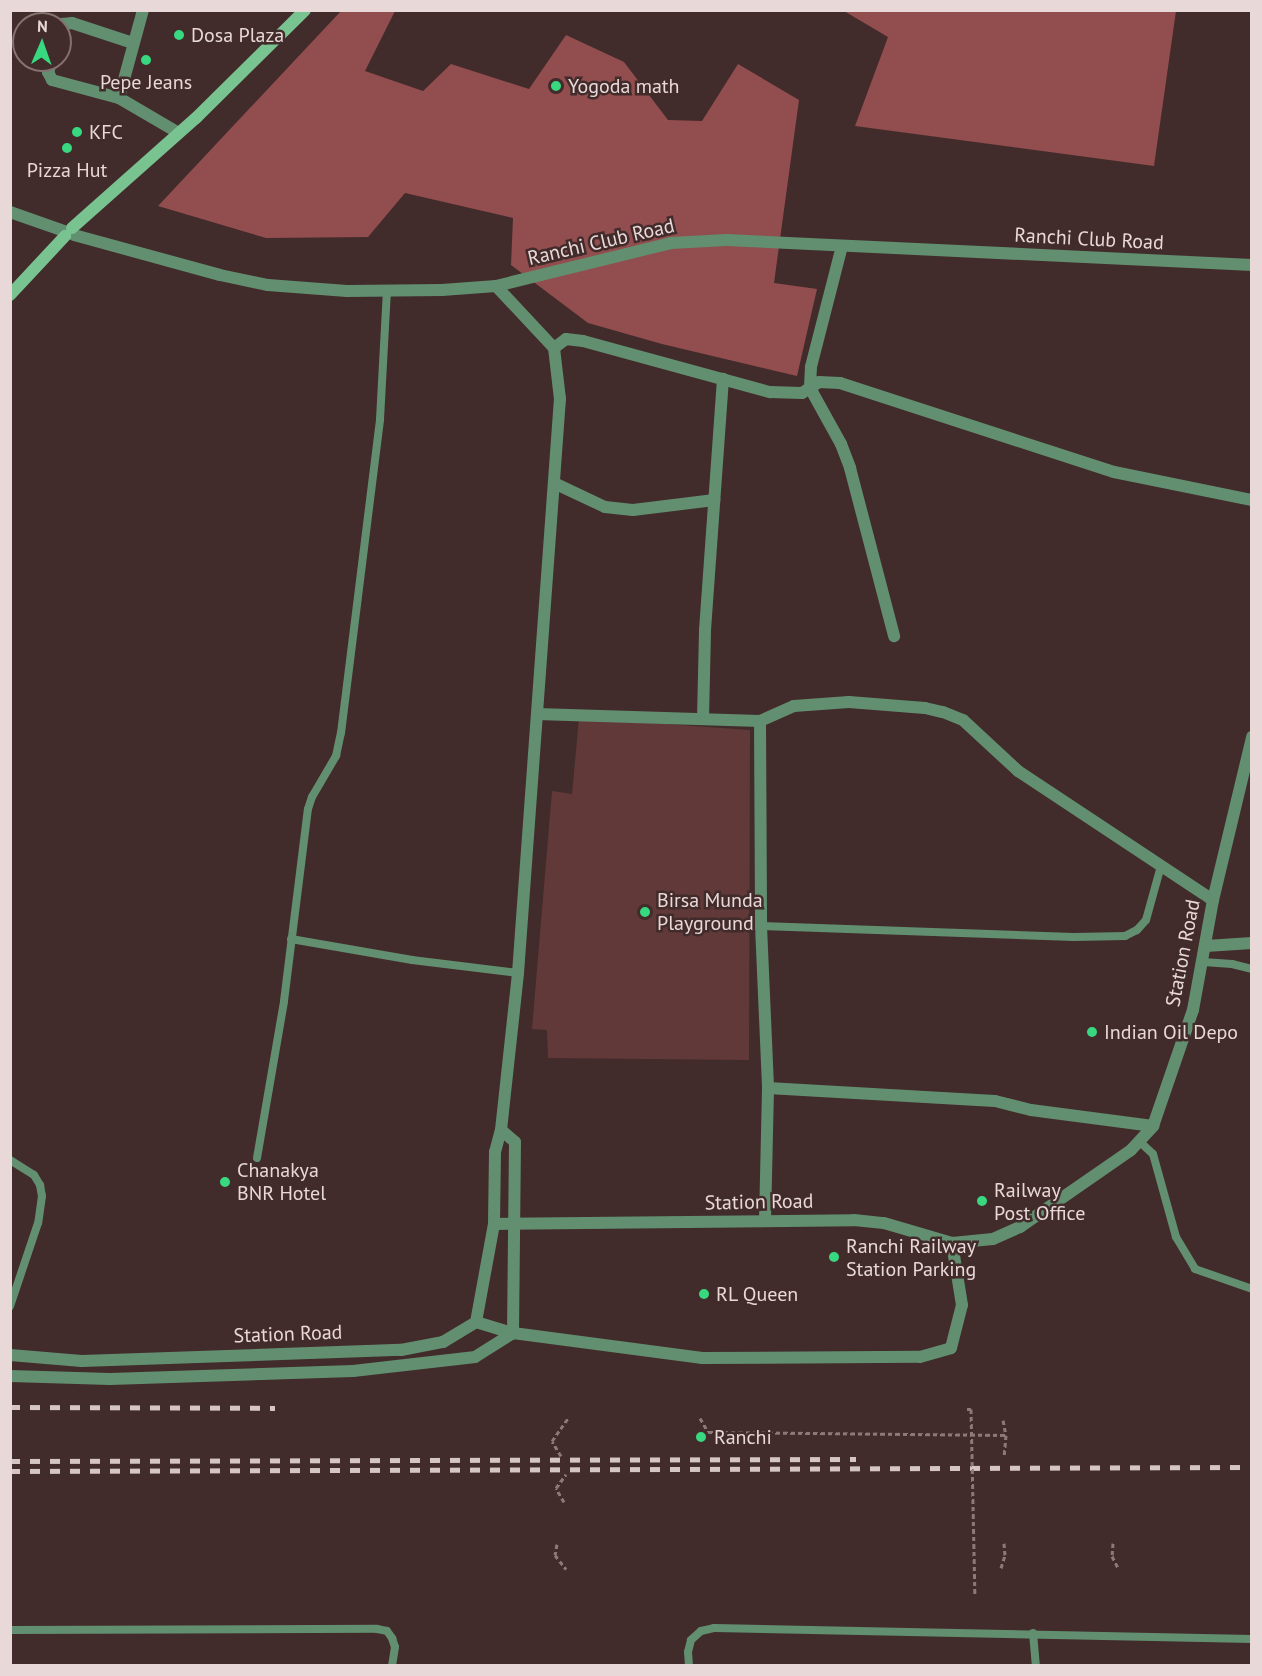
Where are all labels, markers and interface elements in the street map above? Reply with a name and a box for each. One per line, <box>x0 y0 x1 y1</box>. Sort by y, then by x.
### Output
north arrow <box>12 12 72 72</box>
text: N <box>37 16 48 36</box>
place label: Dosa Plaza <box>191 23 284 47</box>
marker: Dosa Plaza <box>172 28 186 42</box>
marker: Pepe Jeans <box>139 53 153 67</box>
place label: Pepe Jeans <box>100 70 192 94</box>
place label: Yogoda math <box>568 74 680 98</box>
marker: Yogoda math <box>549 79 563 93</box>
place label: KFC <box>89 120 123 144</box>
marker: KFC <box>70 125 84 139</box>
marker: Pizza Hut <box>60 141 74 155</box>
place label: Pizza Hut <box>27 158 107 182</box>
street label: Ranchi Club Road <box>525 213 677 271</box>
street label: Ranchi Club Road <box>1014 223 1164 255</box>
place label: Birsa Munda Playground <box>657 888 763 935</box>
street label: Station Road <box>1161 897 1205 1009</box>
marker: Birsa Munda Playground <box>638 905 652 919</box>
place label: Indian Oil Depo <box>1104 1020 1238 1044</box>
marker: Indian Oil Depo <box>1085 1025 1099 1039</box>
place label: Chanakya BNR Hotel <box>237 1158 326 1205</box>
marker: Chanakya BNR Hotel <box>218 1175 232 1189</box>
place label: Railway Post Office <box>994 1178 1085 1225</box>
street label: Station Road <box>704 1189 814 1215</box>
marker: Railway Post Office <box>975 1194 989 1208</box>
place label: Ranchi Railway Station Parking <box>846 1234 976 1281</box>
marker: Ranchi Railway Station Parking <box>827 1250 841 1264</box>
place label: RL Queen <box>716 1282 799 1306</box>
marker: RL Queen <box>697 1287 711 1301</box>
street label: Station Road <box>233 1320 343 1348</box>
place label: Ranchi <box>714 1425 772 1449</box>
marker: Ranchi <box>692 1428 710 1446</box>

